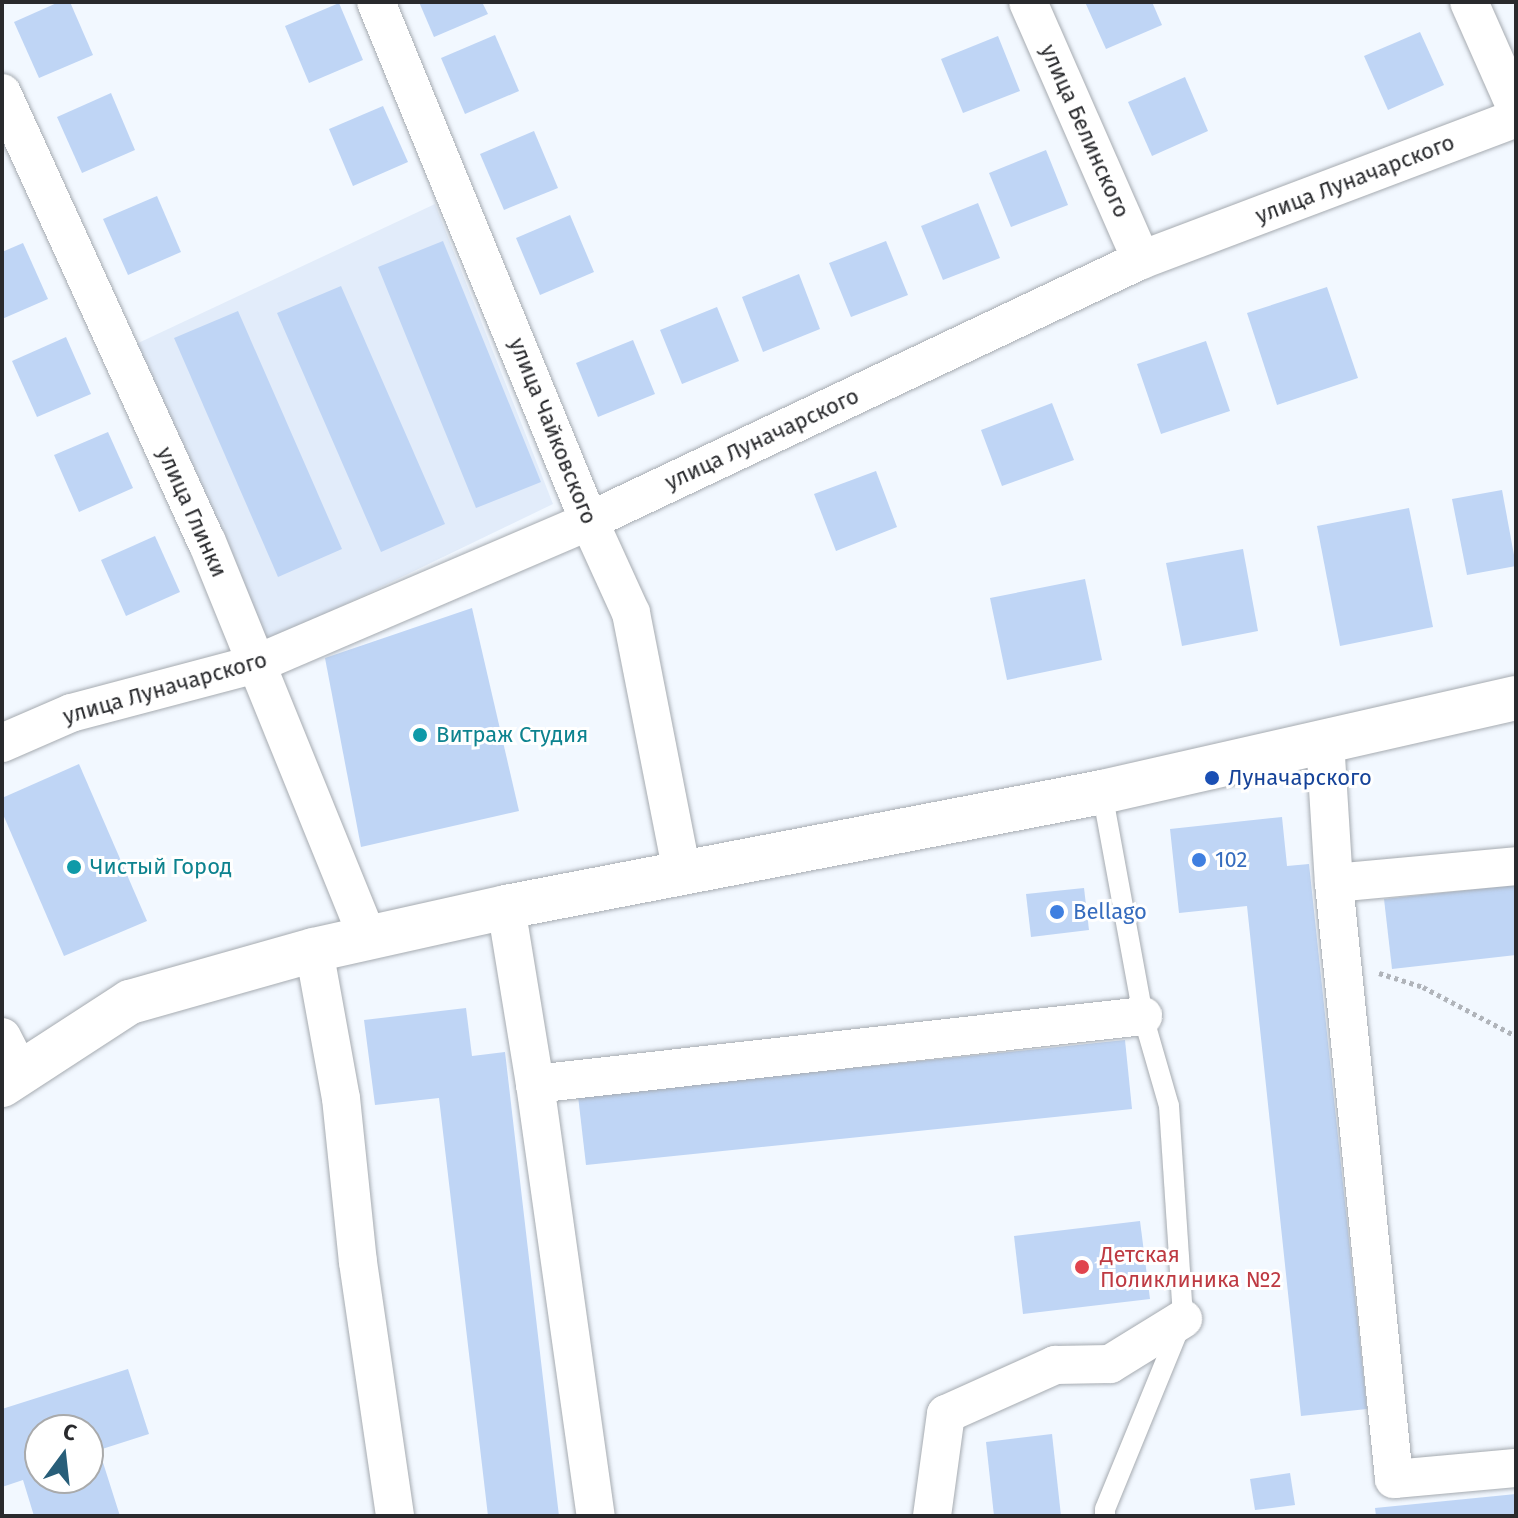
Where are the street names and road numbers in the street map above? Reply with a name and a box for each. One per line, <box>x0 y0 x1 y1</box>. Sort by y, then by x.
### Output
street label: улица Белинского <box>1035 40 1135 222</box>
street label: улица Луначарского <box>1252 129 1458 229</box>
street label: улица Чайковского <box>504 334 602 528</box>
street label: улица Луначарского <box>661 382 863 496</box>
street label: улица Глинки <box>152 443 232 581</box>
street label: улица Луначарского <box>60 646 270 730</box>

